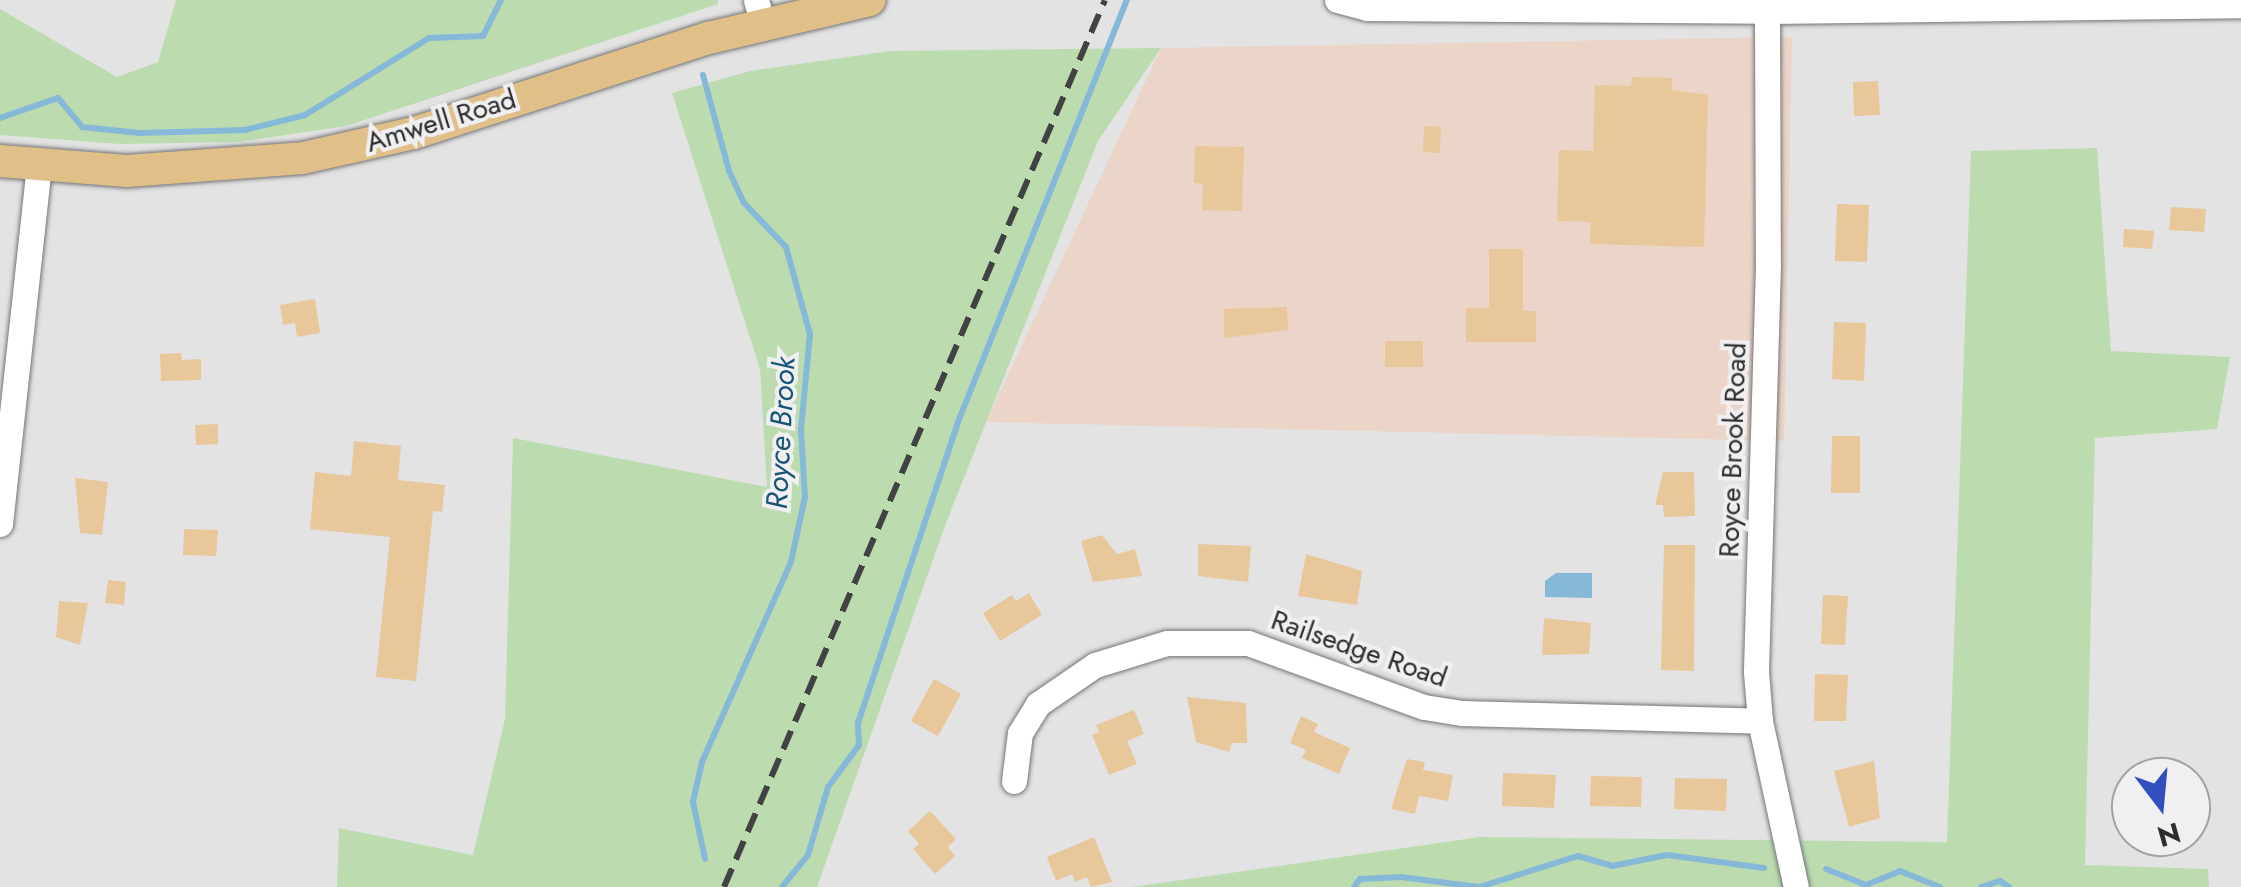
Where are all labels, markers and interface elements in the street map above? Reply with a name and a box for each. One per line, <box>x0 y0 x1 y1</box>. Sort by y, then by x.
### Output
street label: Amwell Road <box>362 82 520 160</box>
street label: Royce Brook Road <box>1712 342 1754 558</box>
water label: Royce Brook <box>759 356 803 510</box>
street label: Railsedge Road <box>1267 603 1451 695</box>
north arrow <box>2111 757 2211 857</box>
text: N <box>2153 812 2185 857</box>

